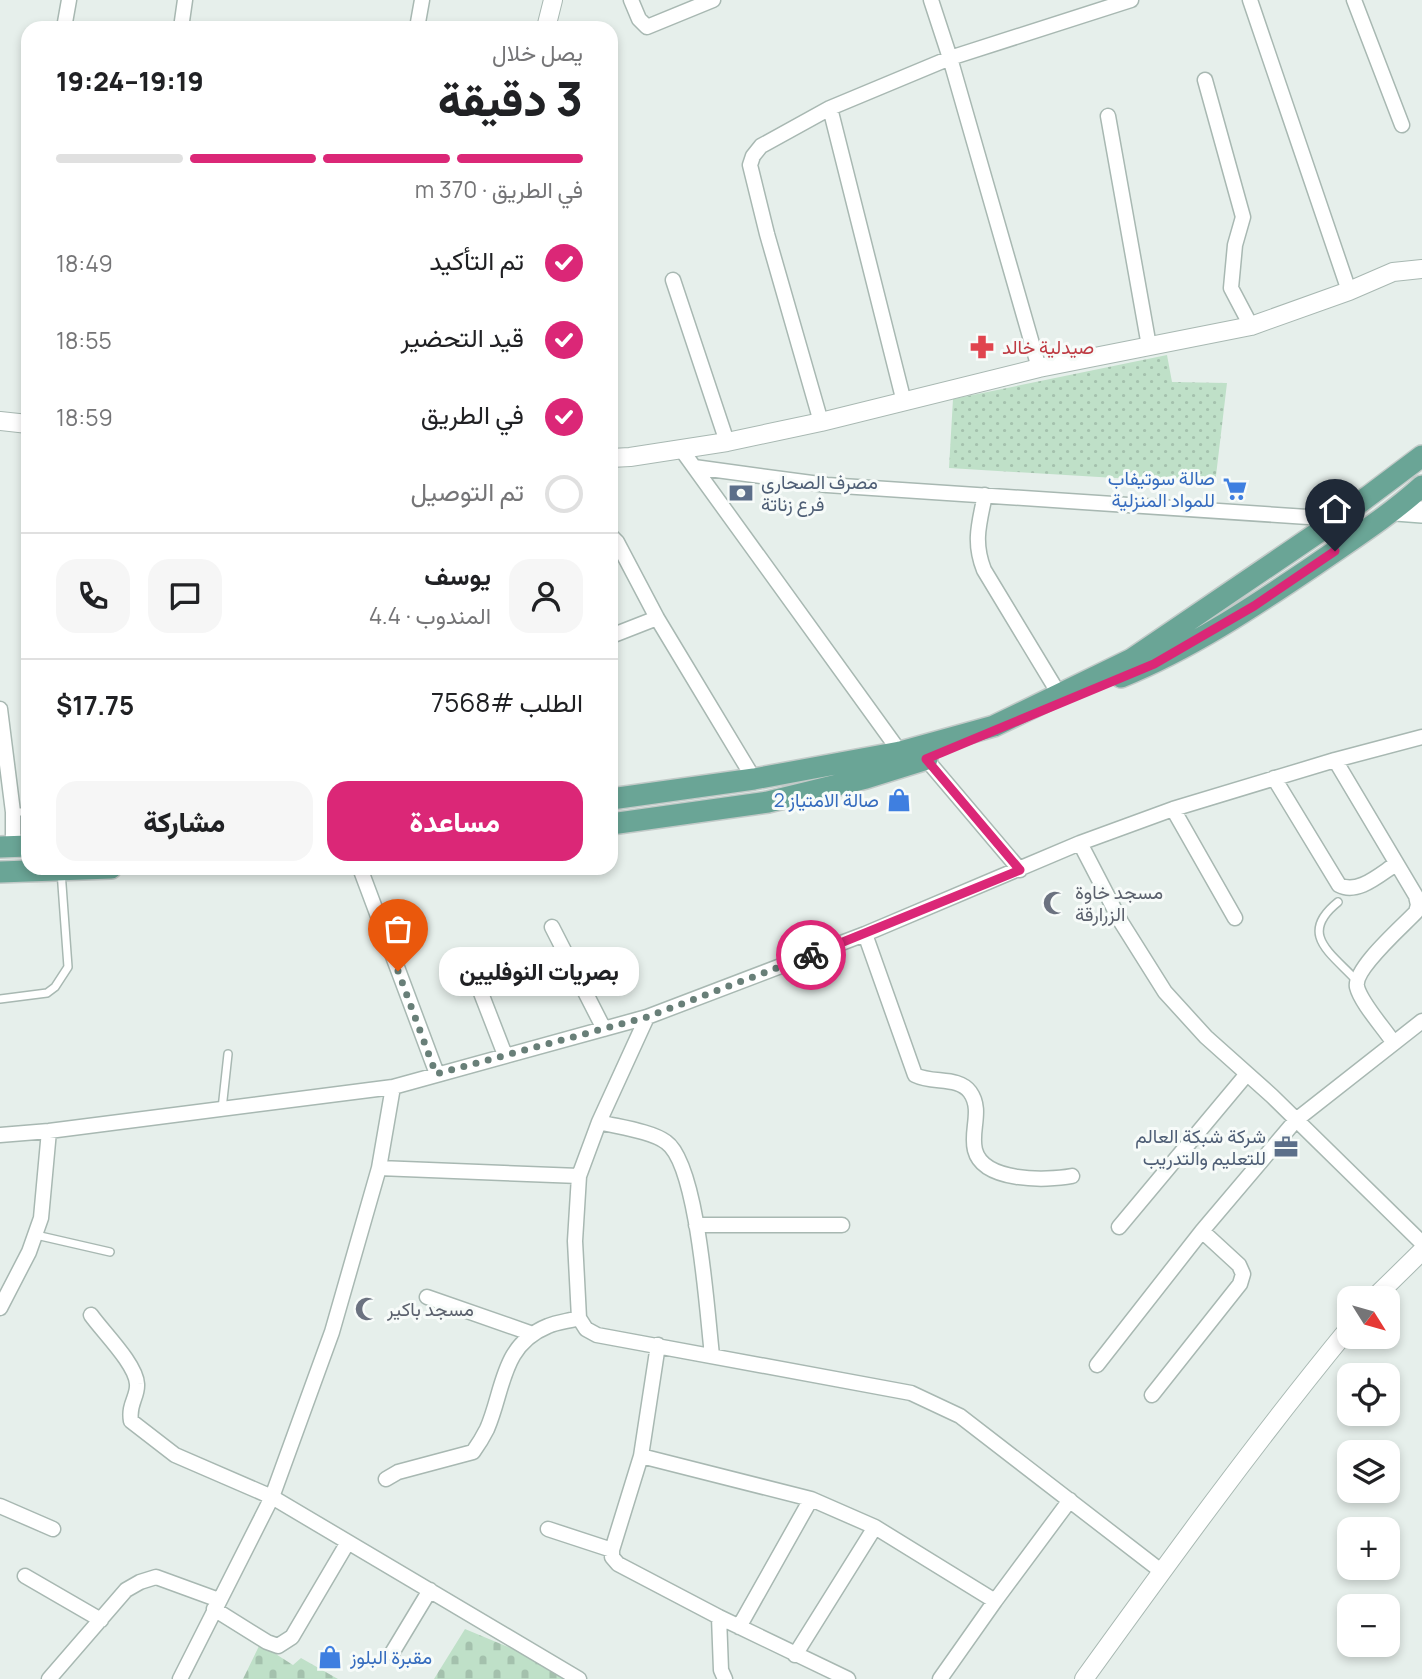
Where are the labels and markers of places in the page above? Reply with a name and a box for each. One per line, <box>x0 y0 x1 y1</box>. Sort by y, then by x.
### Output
pharmacy icon: صيدلية خالد <box>968 333 996 361</box>
place label: صيدلية خالد <box>1002 334 1094 360</box>
place label: صالة سوتيفاب للمواد المنزلية <box>1108 465 1215 513</box>
place label: مصرف الصحارى فرع زناتة <box>761 469 878 517</box>
supermarket icon: صالة سوتيفاب للمواد المنزلية <box>1221 475 1249 503</box>
bank icon: مصرف الصحارى فرع زناتة <box>727 479 755 507</box>
pin <box>1305 479 1365 551</box>
shop icon: صالة الامتياز 2 <box>885 786 913 814</box>
place label: صالة الامتياز 2 <box>774 787 879 813</box>
place label: مسجد خاوة الزرارقة <box>1075 879 1163 927</box>
mosque icon: مسجد خاوة الزرارقة <box>1041 889 1069 917</box>
pin <box>368 899 428 971</box>
callout: بصريات النوفليين <box>440 946 640 996</box>
place label: شركة شبكة العالم للتعليم والتدريب <box>1135 1123 1266 1171</box>
office icon: شركة شبكة العالم للتعليم والتدريب <box>1272 1133 1300 1161</box>
mosque icon: مسجد باكير <box>353 1295 381 1323</box>
place label: مسجد باكير <box>386 1296 474 1322</box>
shop icon: مقبرة البلوز <box>316 1643 344 1671</box>
place label: مقبرة البلوز <box>349 1644 432 1670</box>

